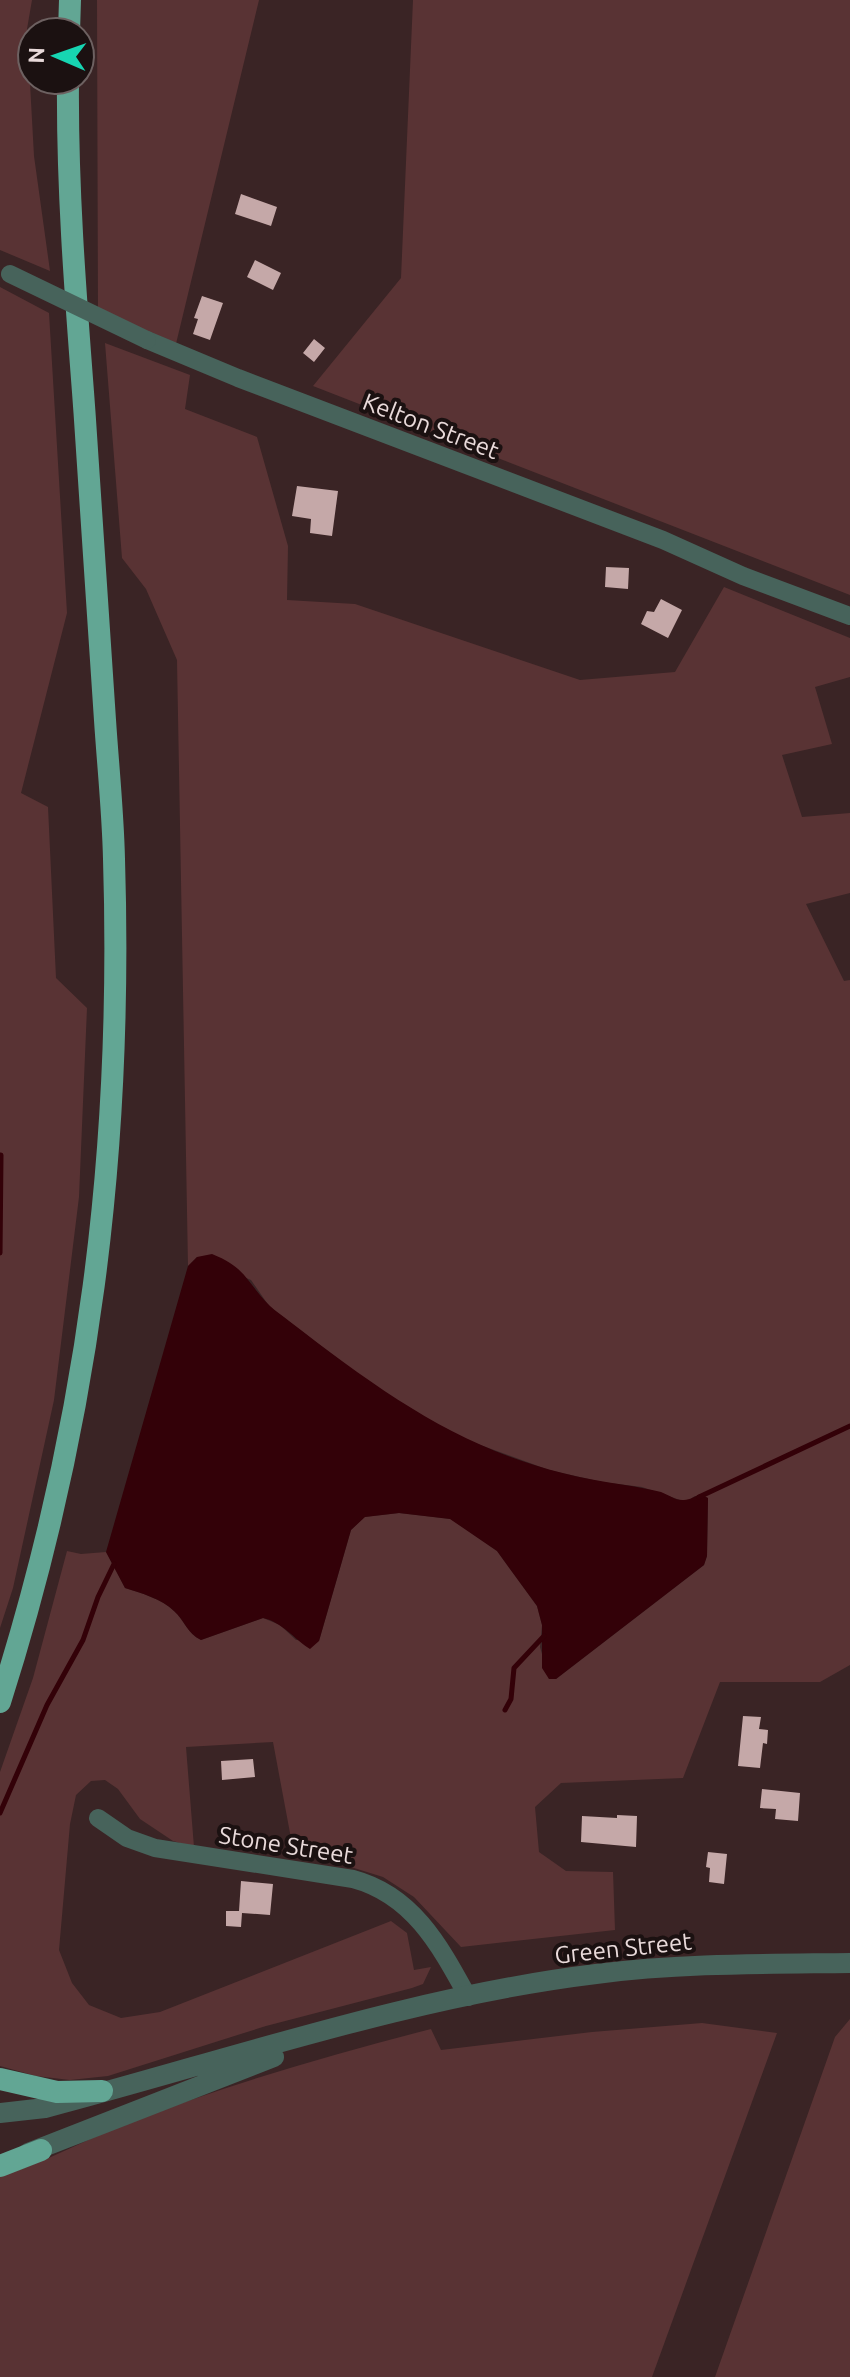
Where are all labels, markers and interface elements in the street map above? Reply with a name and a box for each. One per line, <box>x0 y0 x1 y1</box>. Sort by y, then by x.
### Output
north arrow <box>16 16 96 96</box>
text: N <box>23 47 48 64</box>
street label: Kelton Street <box>359 388 503 465</box>
street label: Stone Street <box>217 1821 356 1869</box>
street label: Green Street <box>553 1927 693 1969</box>

